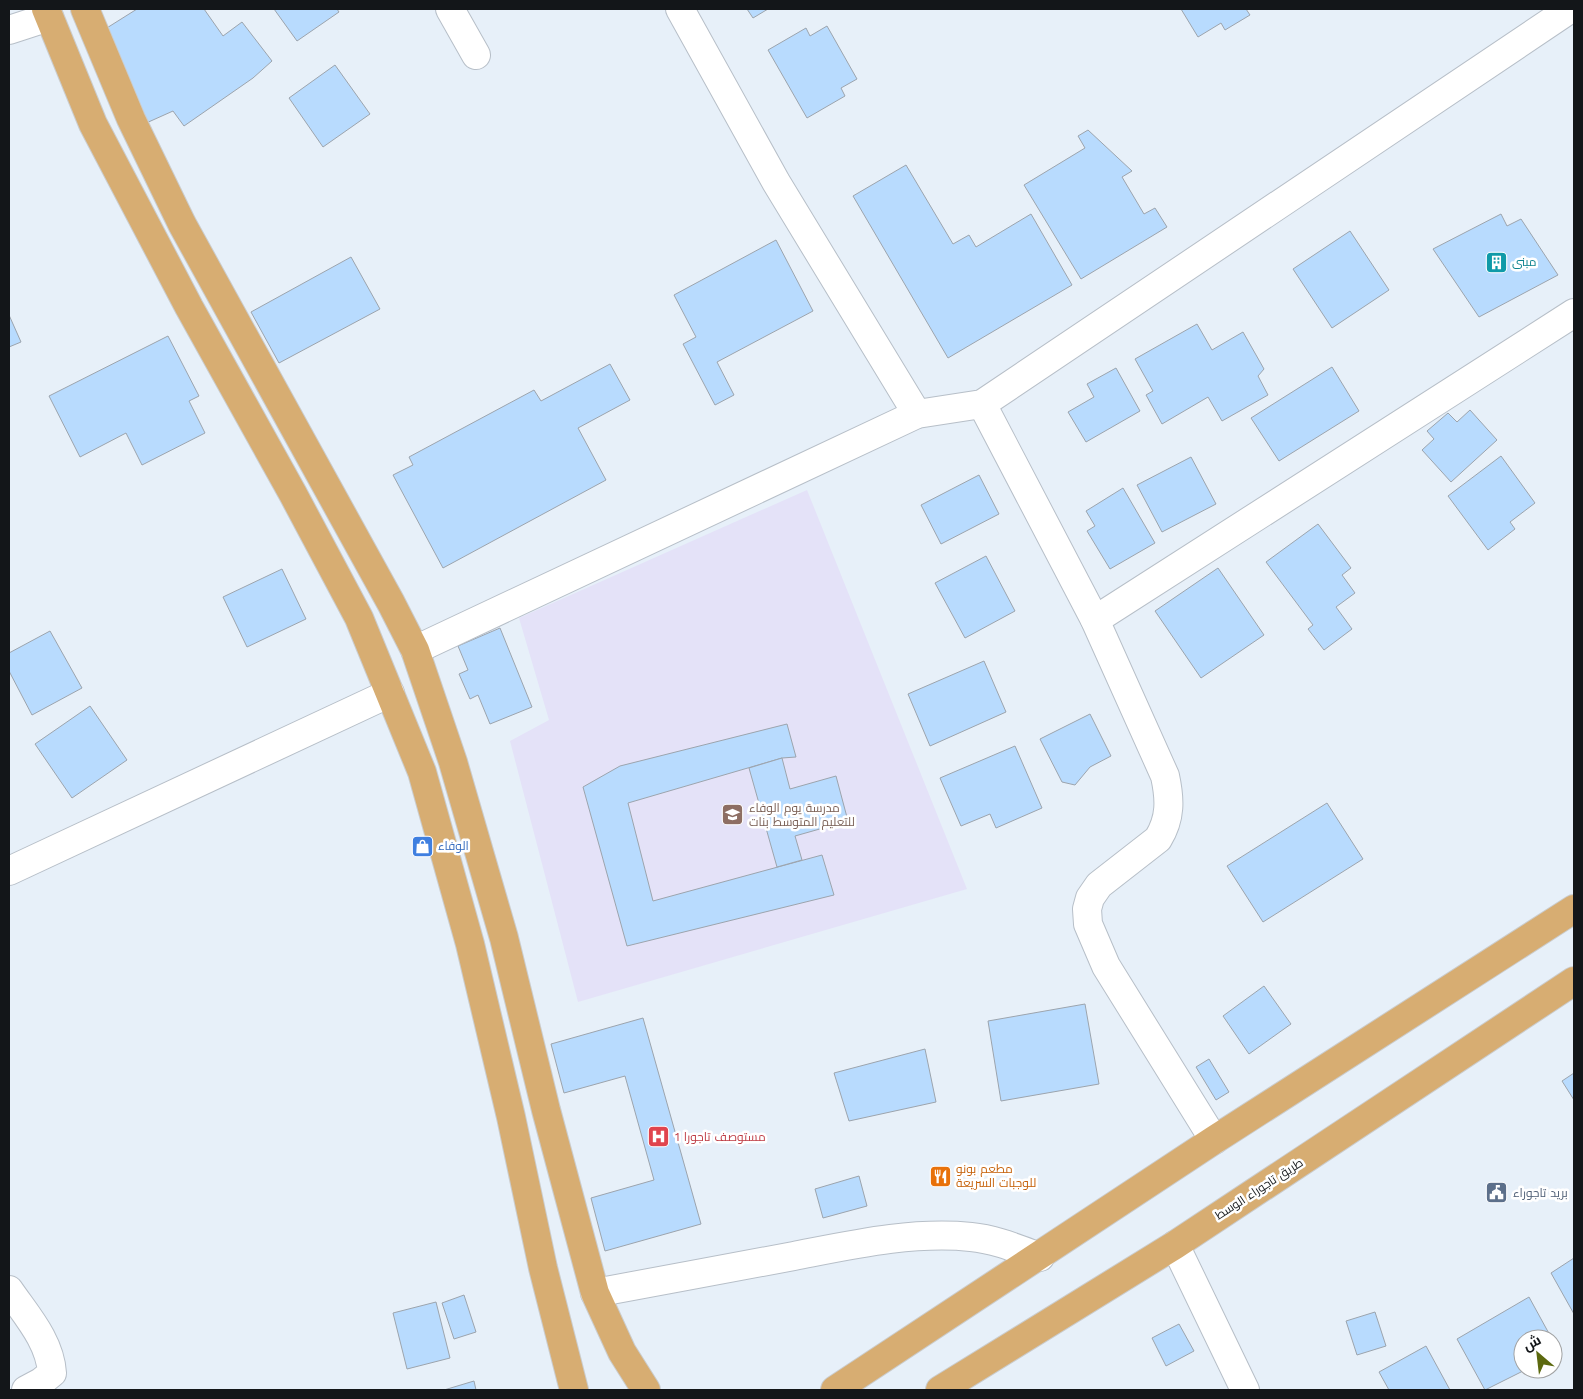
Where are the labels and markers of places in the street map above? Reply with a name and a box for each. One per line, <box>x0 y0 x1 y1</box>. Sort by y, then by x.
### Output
building icon: مبنى <box>1484 250 1508 274</box>
place label: مبنى <box>1512 255 1537 269</box>
place label: مدرسة يوم الوفاء للتعليم المتوسط بنات <box>749 801 855 830</box>
school or university icon: مدرسة يوم الوفاء للتعليم المتوسط بنات <box>721 803 745 827</box>
shop icon: الوفاء <box>410 834 434 858</box>
place label: الوفاء <box>438 839 469 853</box>
hospital icon: مستوصف تاجورا 1 <box>647 1125 671 1149</box>
place label: مستوصف تاجورا 1 <box>675 1130 766 1144</box>
place label: مطعم بونو للوجبات السريعة <box>956 1162 1036 1190</box>
restaurant icon: مطعم بونو للوجبات السريعة <box>928 1164 952 1188</box>
public building icon: بريد تاجوراء <box>1485 1181 1509 1205</box>
place label: بريد تاجوراء <box>1513 1186 1568 1200</box>

